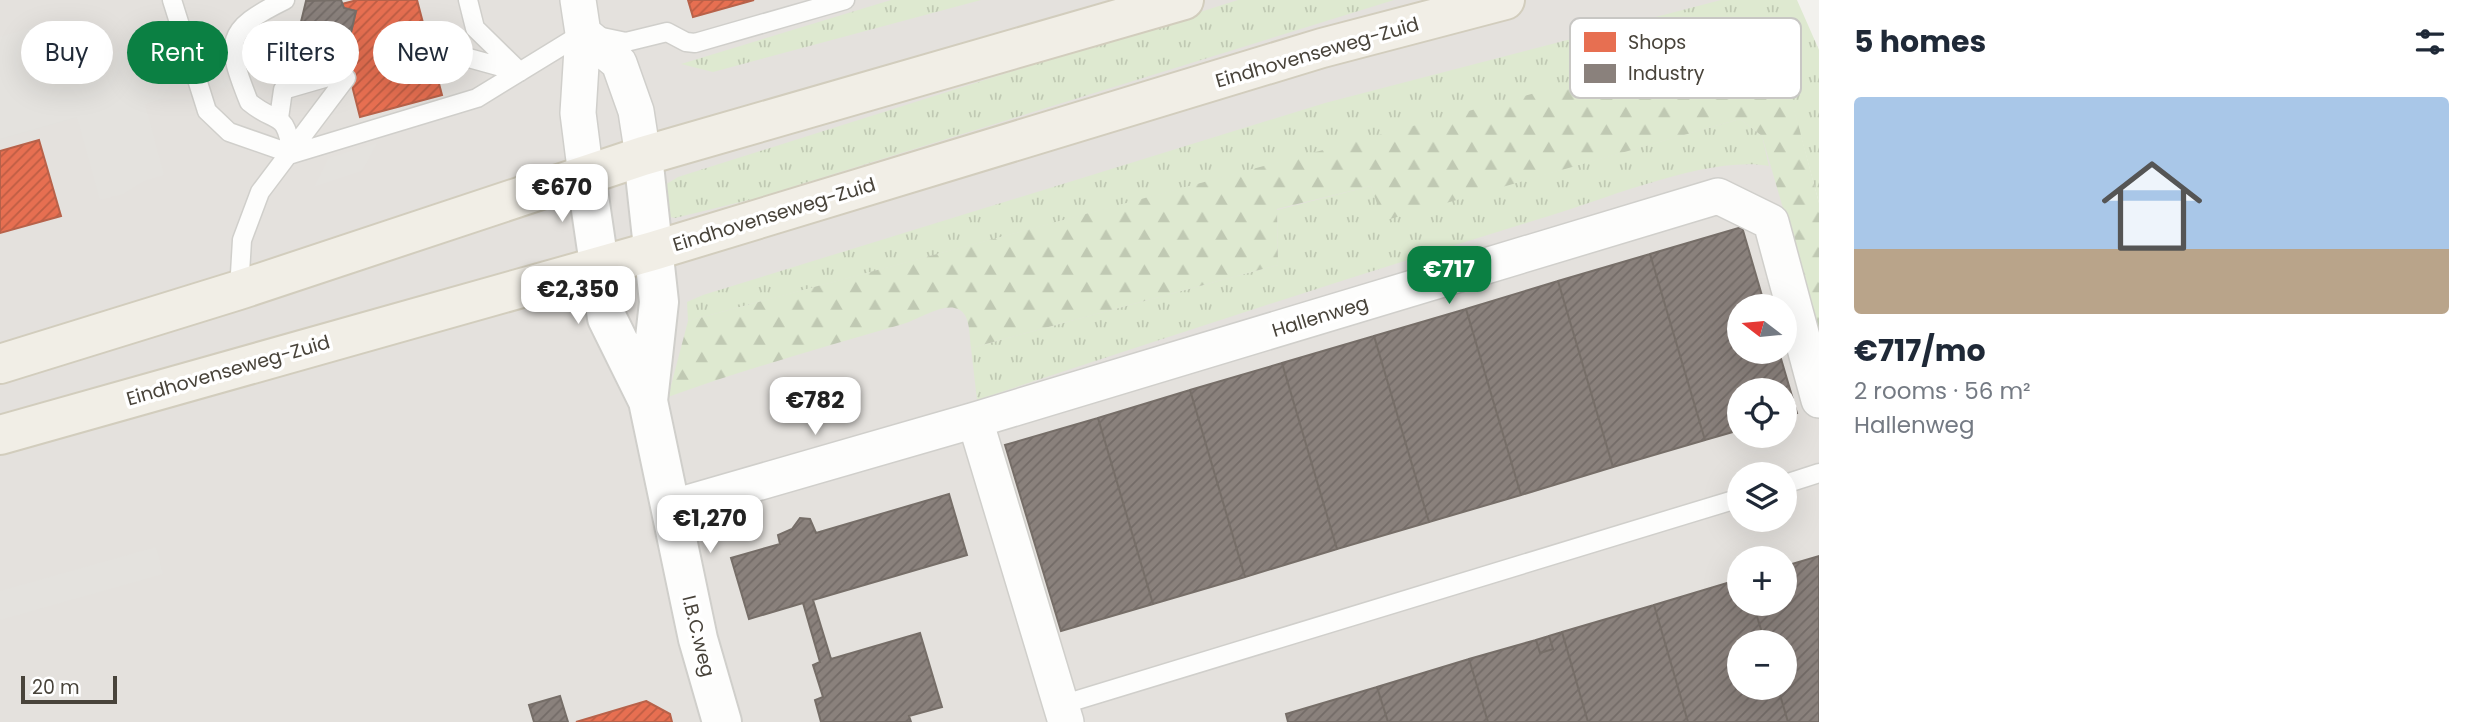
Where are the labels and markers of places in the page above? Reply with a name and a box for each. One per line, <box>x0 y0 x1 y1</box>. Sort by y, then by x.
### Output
pin: €670 <box>521 164 603 224</box>
pin: €717 <box>1408 246 1490 306</box>
pin: €2,350 <box>521 266 635 326</box>
pin: €782 <box>774 378 856 437</box>
pin: €1,270 <box>653 496 767 555</box>

